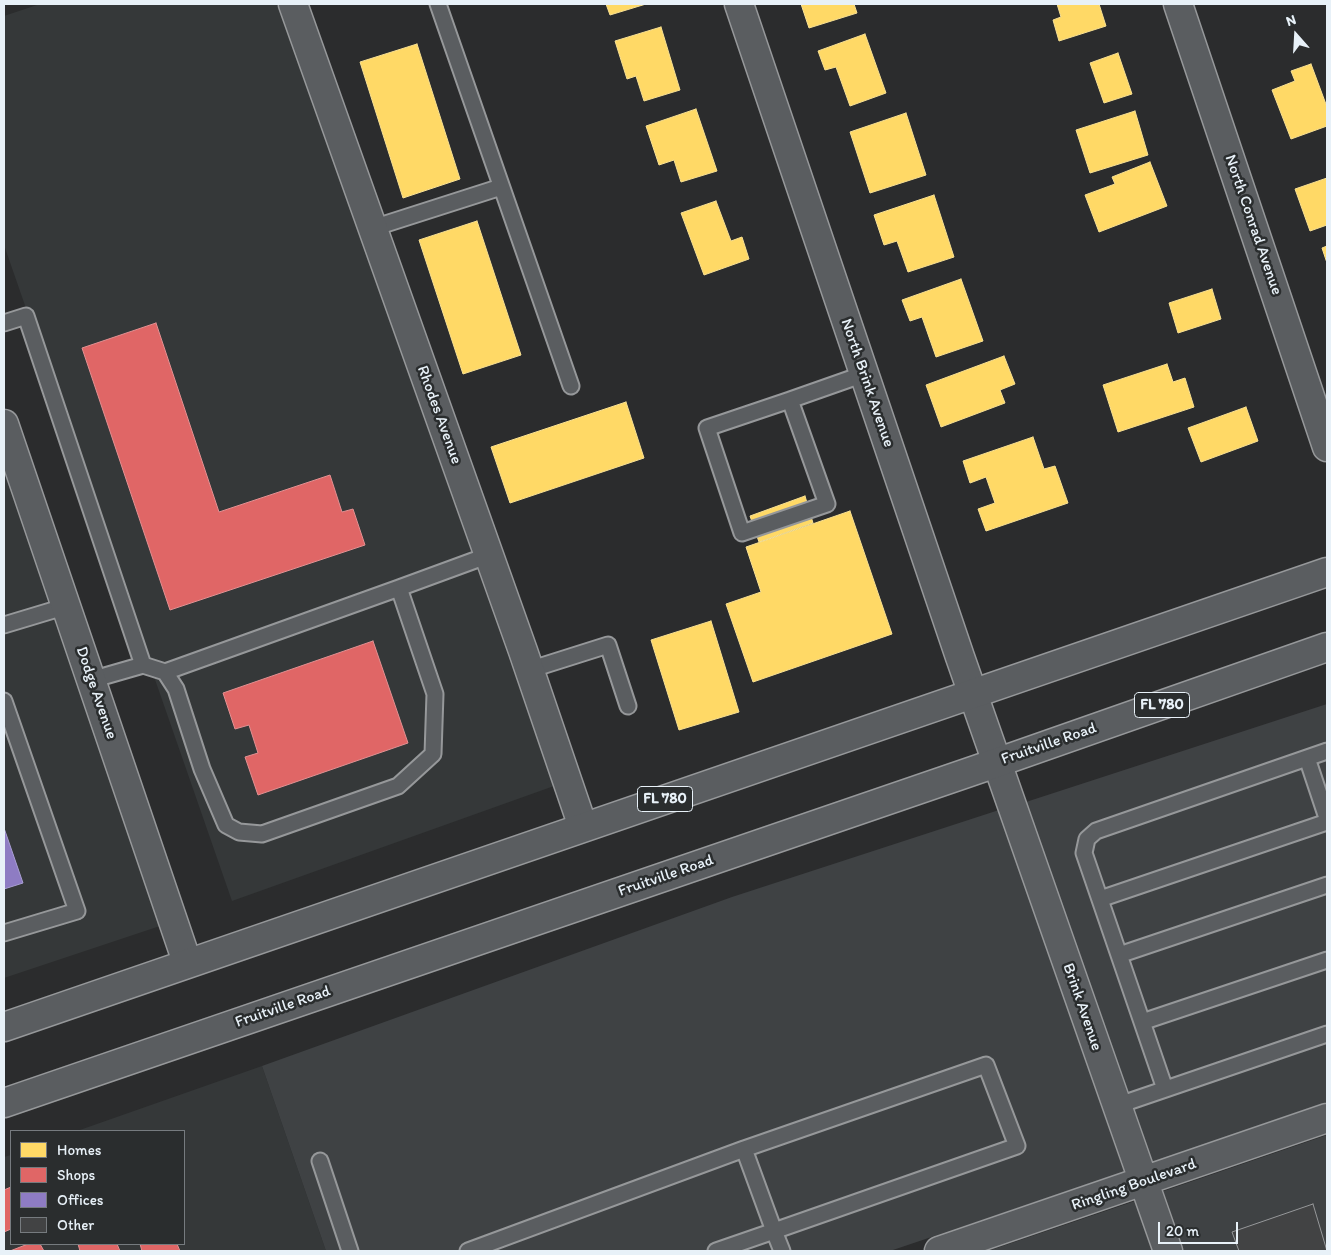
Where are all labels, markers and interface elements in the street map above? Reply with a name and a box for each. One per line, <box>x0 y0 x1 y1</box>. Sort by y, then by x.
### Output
north arrow <box>1271 10 1321 60</box>
text: N <box>1284 11 1298 30</box>
street label: North Conrad Avenue <box>1220 152 1286 298</box>
street label: North Brink Avenue <box>836 316 898 450</box>
street label: Rhodes Avenue <box>412 363 466 467</box>
street label: Dodge Avenue <box>71 644 121 742</box>
road number: FL 780 <box>1134 692 1190 718</box>
street label: Fruitville Road <box>999 719 1099 769</box>
road number: FL 780 <box>638 786 692 812</box>
street label: Fruitville Road <box>616 851 716 901</box>
street label: Brink Avenue <box>1058 961 1106 1053</box>
street label: Fruitville Road <box>233 982 333 1032</box>
legend <box>10 1130 185 1245</box>
text: Homes <box>57 1141 101 1159</box>
street label: Ringling Boulevard <box>1069 1155 1199 1215</box>
text: Shops <box>57 1166 95 1184</box>
text: Offices <box>57 1191 104 1209</box>
scale bar <box>1161 1212 1241 1244</box>
text: Other <box>57 1216 94 1234</box>
text: 20 m <box>1166 1222 1199 1240</box>

